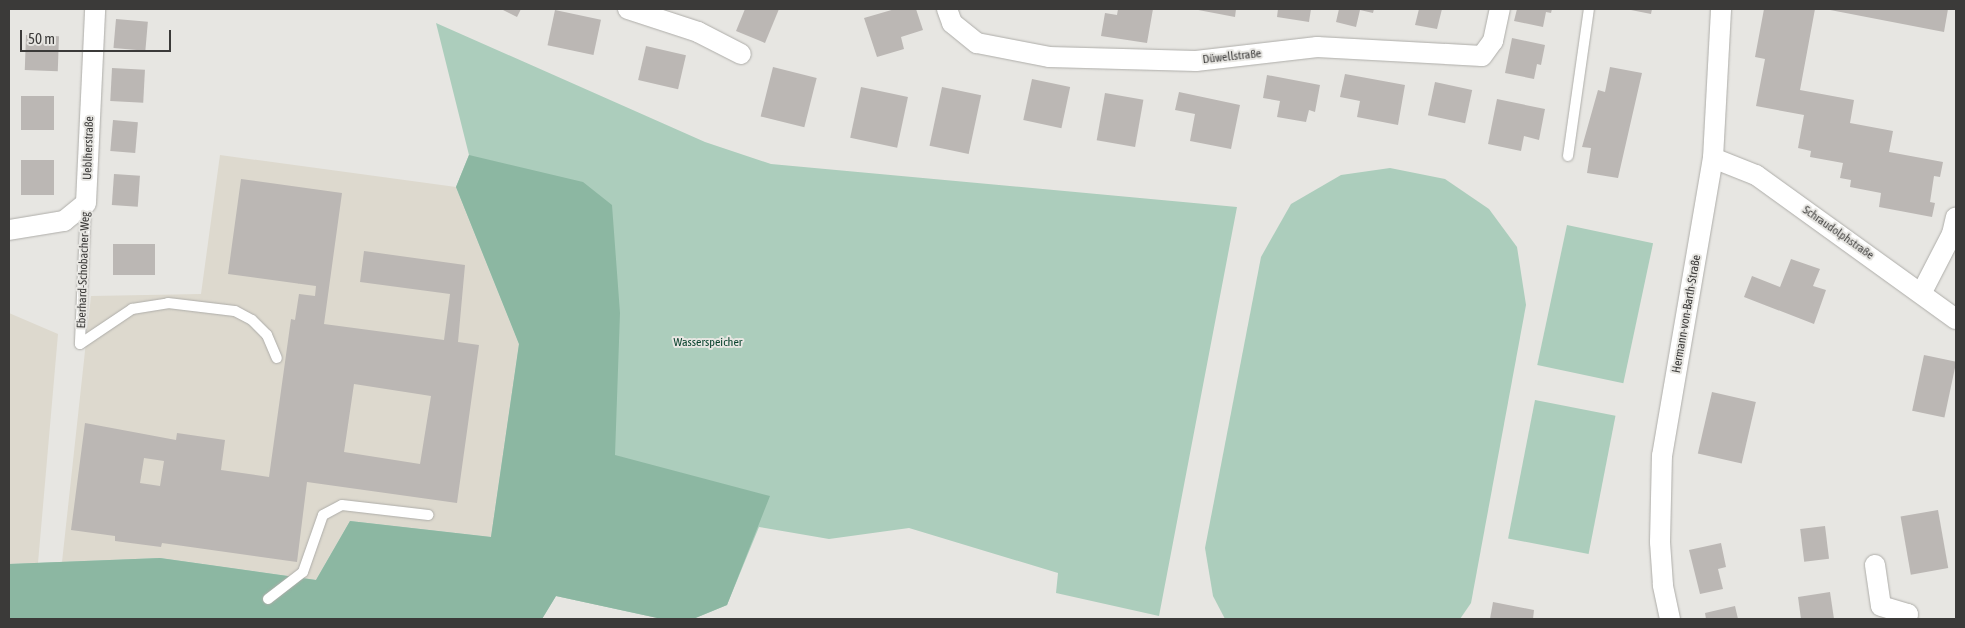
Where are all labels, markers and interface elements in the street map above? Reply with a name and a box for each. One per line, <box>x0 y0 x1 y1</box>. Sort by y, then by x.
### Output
scale bar <box>22 20 174 52</box>
text: 50 m <box>28 30 55 47</box>
street label: Düwellstraße <box>1202 47 1262 67</box>
street label: Ueblherstraße <box>81 116 97 180</box>
street label: Schraudolphstraße <box>1800 203 1876 263</box>
street label: Eberhard-Schobacher-Weg <box>75 211 93 329</box>
street label: Hermann-von-Barth-Straße <box>1670 254 1704 374</box>
park label: Wasserspeicher <box>674 336 742 350</box>

